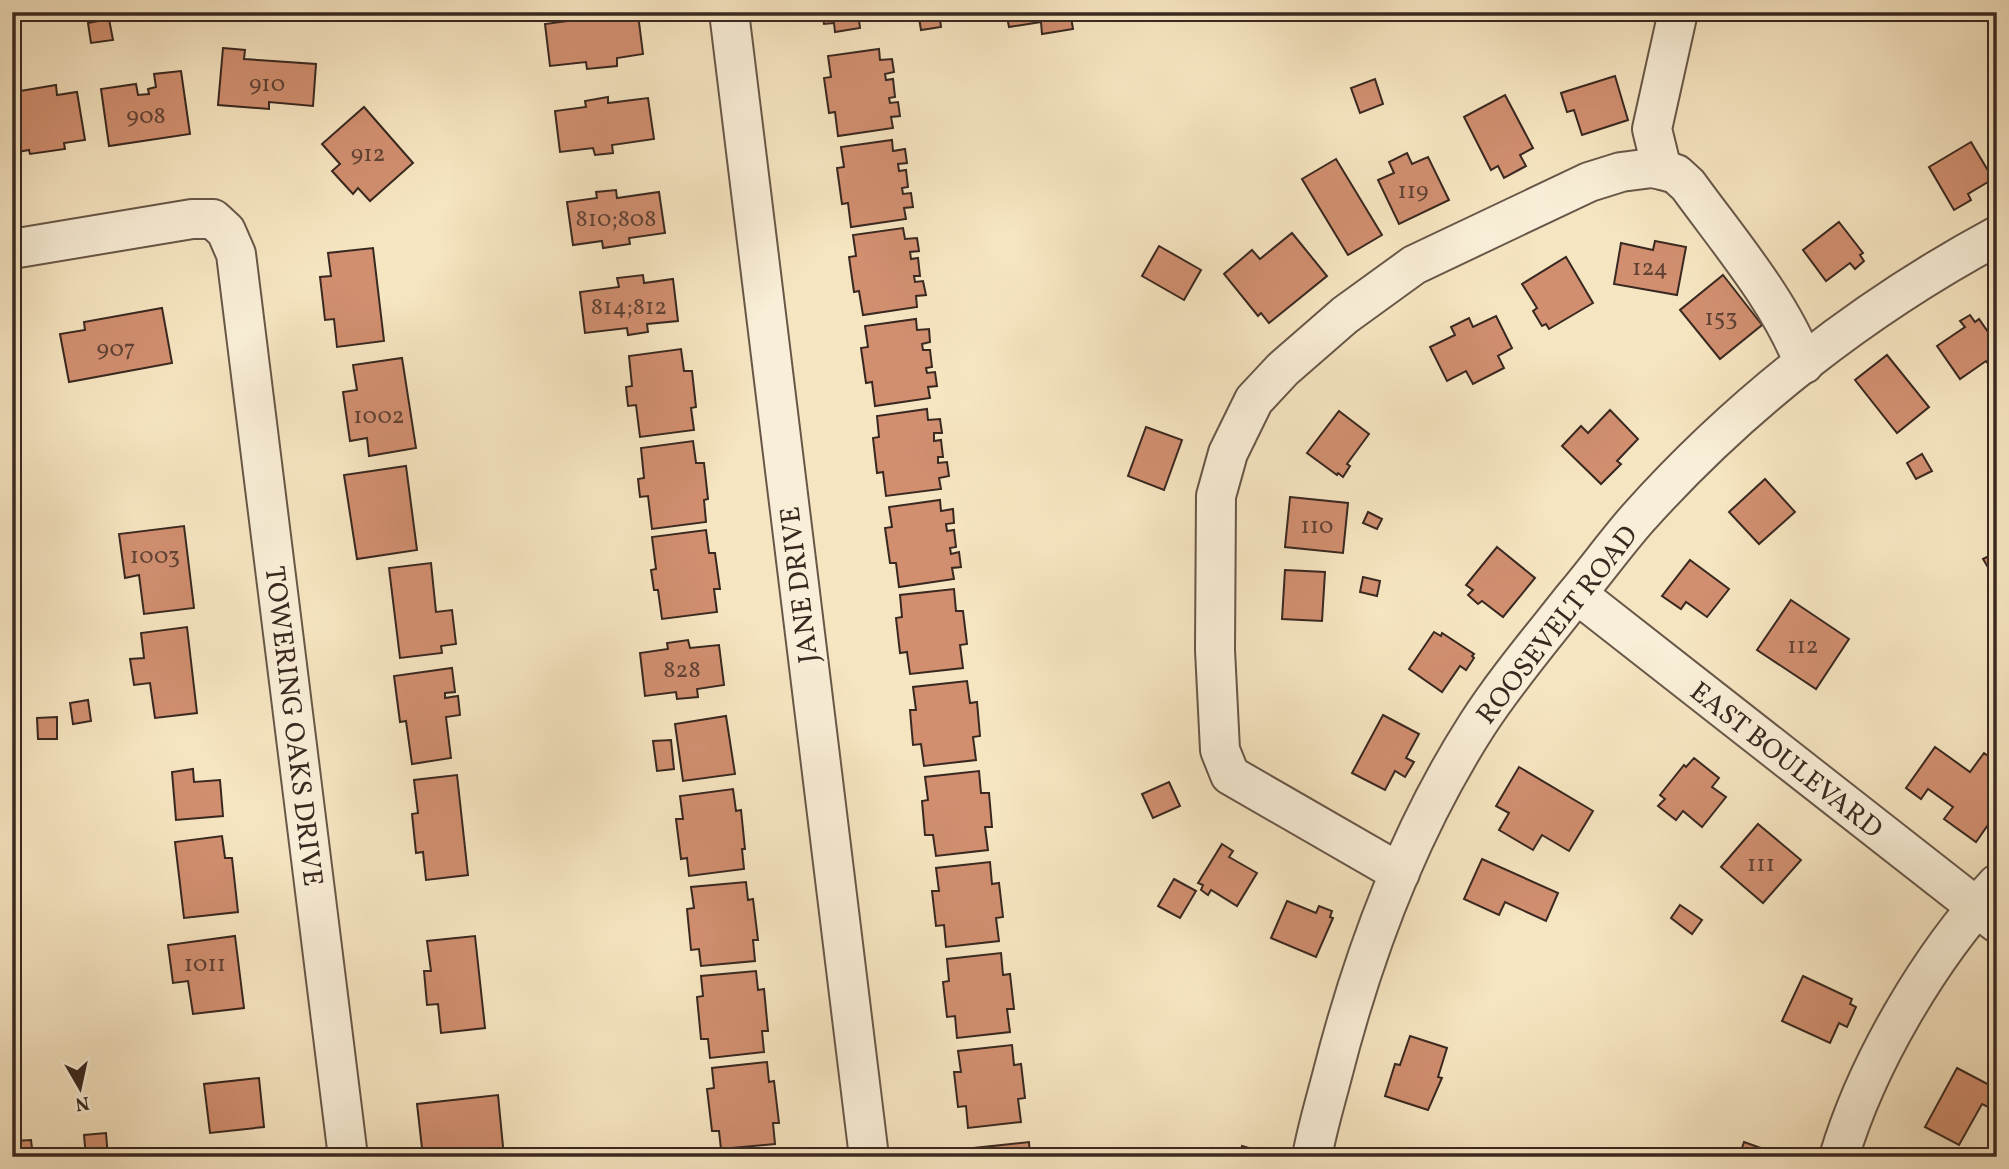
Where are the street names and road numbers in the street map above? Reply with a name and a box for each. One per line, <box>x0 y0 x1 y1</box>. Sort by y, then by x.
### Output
street label: JANE DRIVE <box>772 504 829 665</box>
street label: ROOSEVELT ROAD <box>1468 518 1648 733</box>
street label: TOWERING OAKS DRIVE <box>254 564 332 889</box>
street label: EAST BOULEVARD <box>1681 673 1890 849</box>

